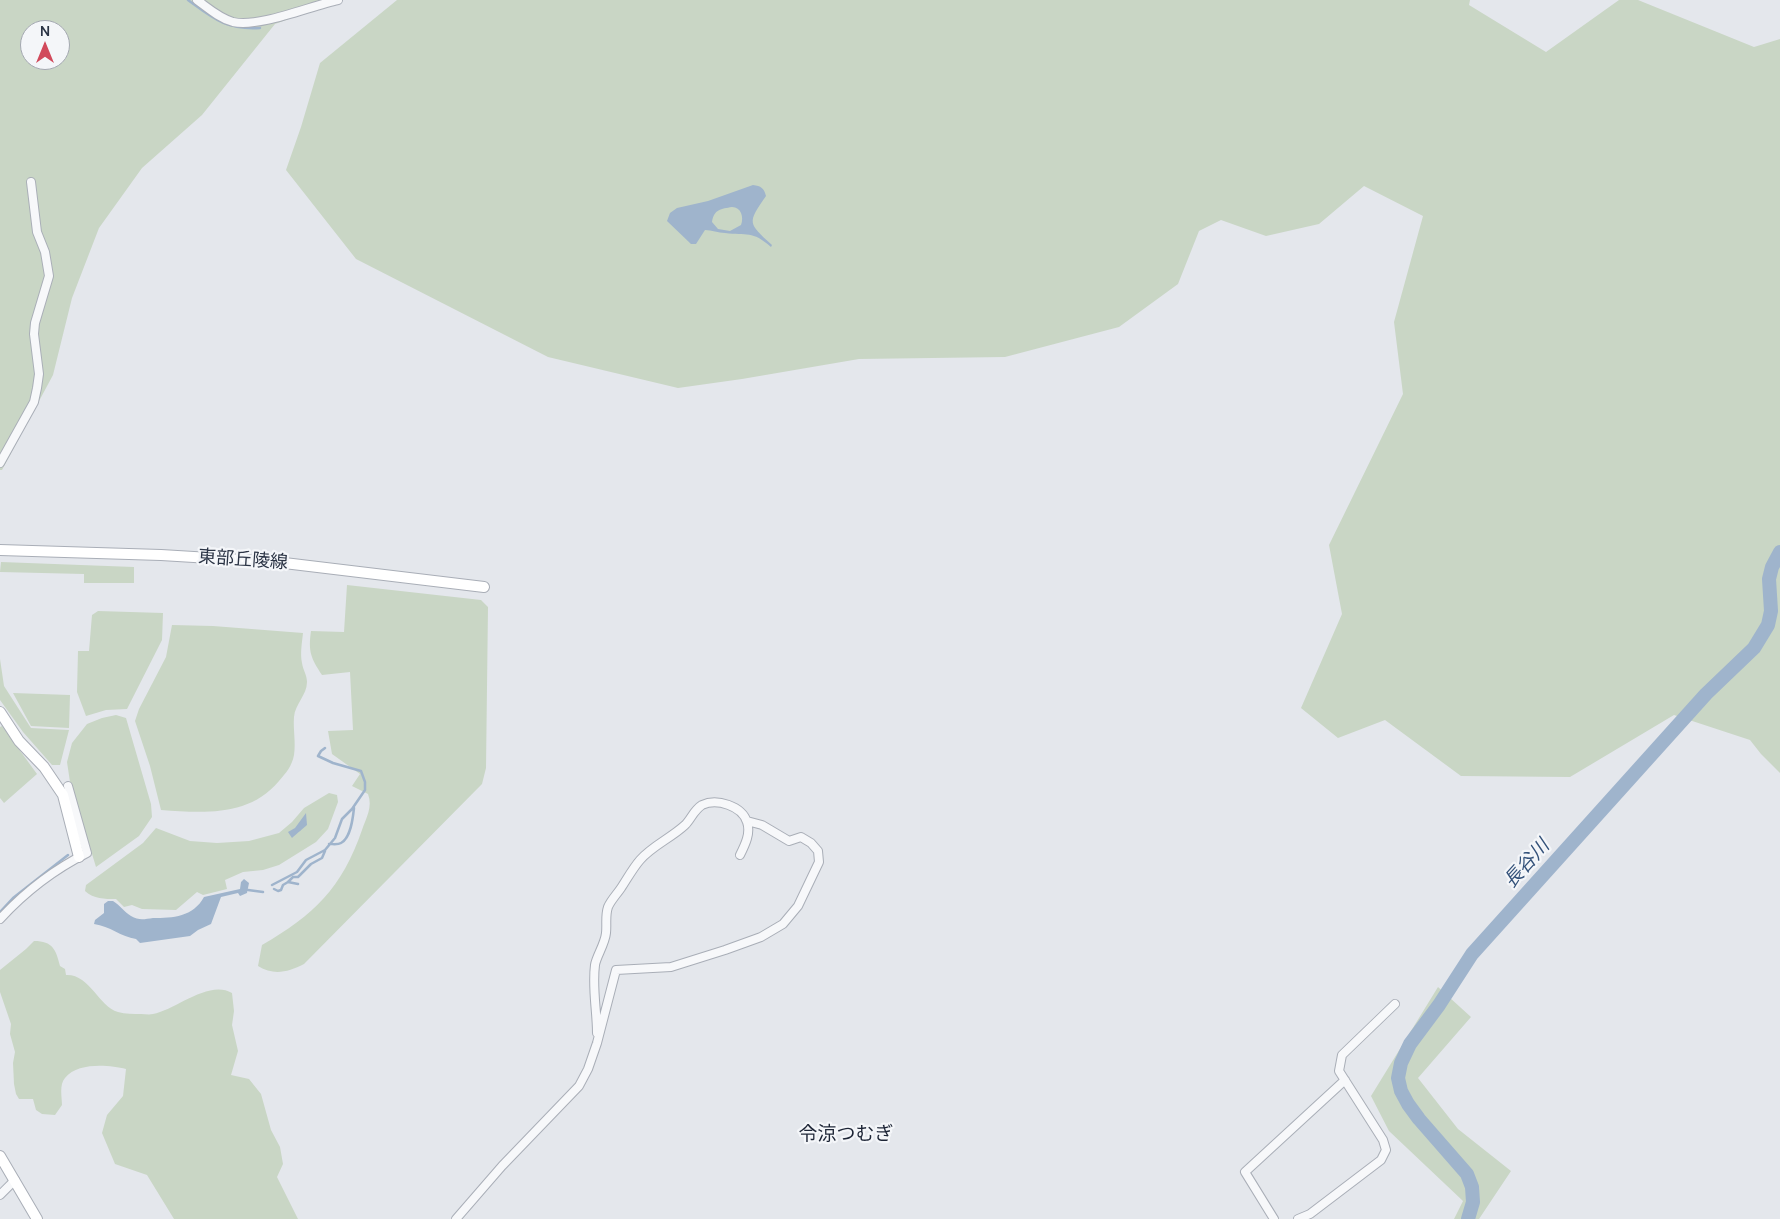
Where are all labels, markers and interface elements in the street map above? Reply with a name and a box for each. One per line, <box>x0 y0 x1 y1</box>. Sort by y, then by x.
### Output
north arrow <box>20 20 70 70</box>
text: N <box>40 21 50 40</box>
street label: 東部丘陵線 <box>197 546 289 574</box>
water label: 長谷川 <box>1499 835 1555 893</box>
district label: 令涼つむぎ <box>799 1124 893 1146</box>

